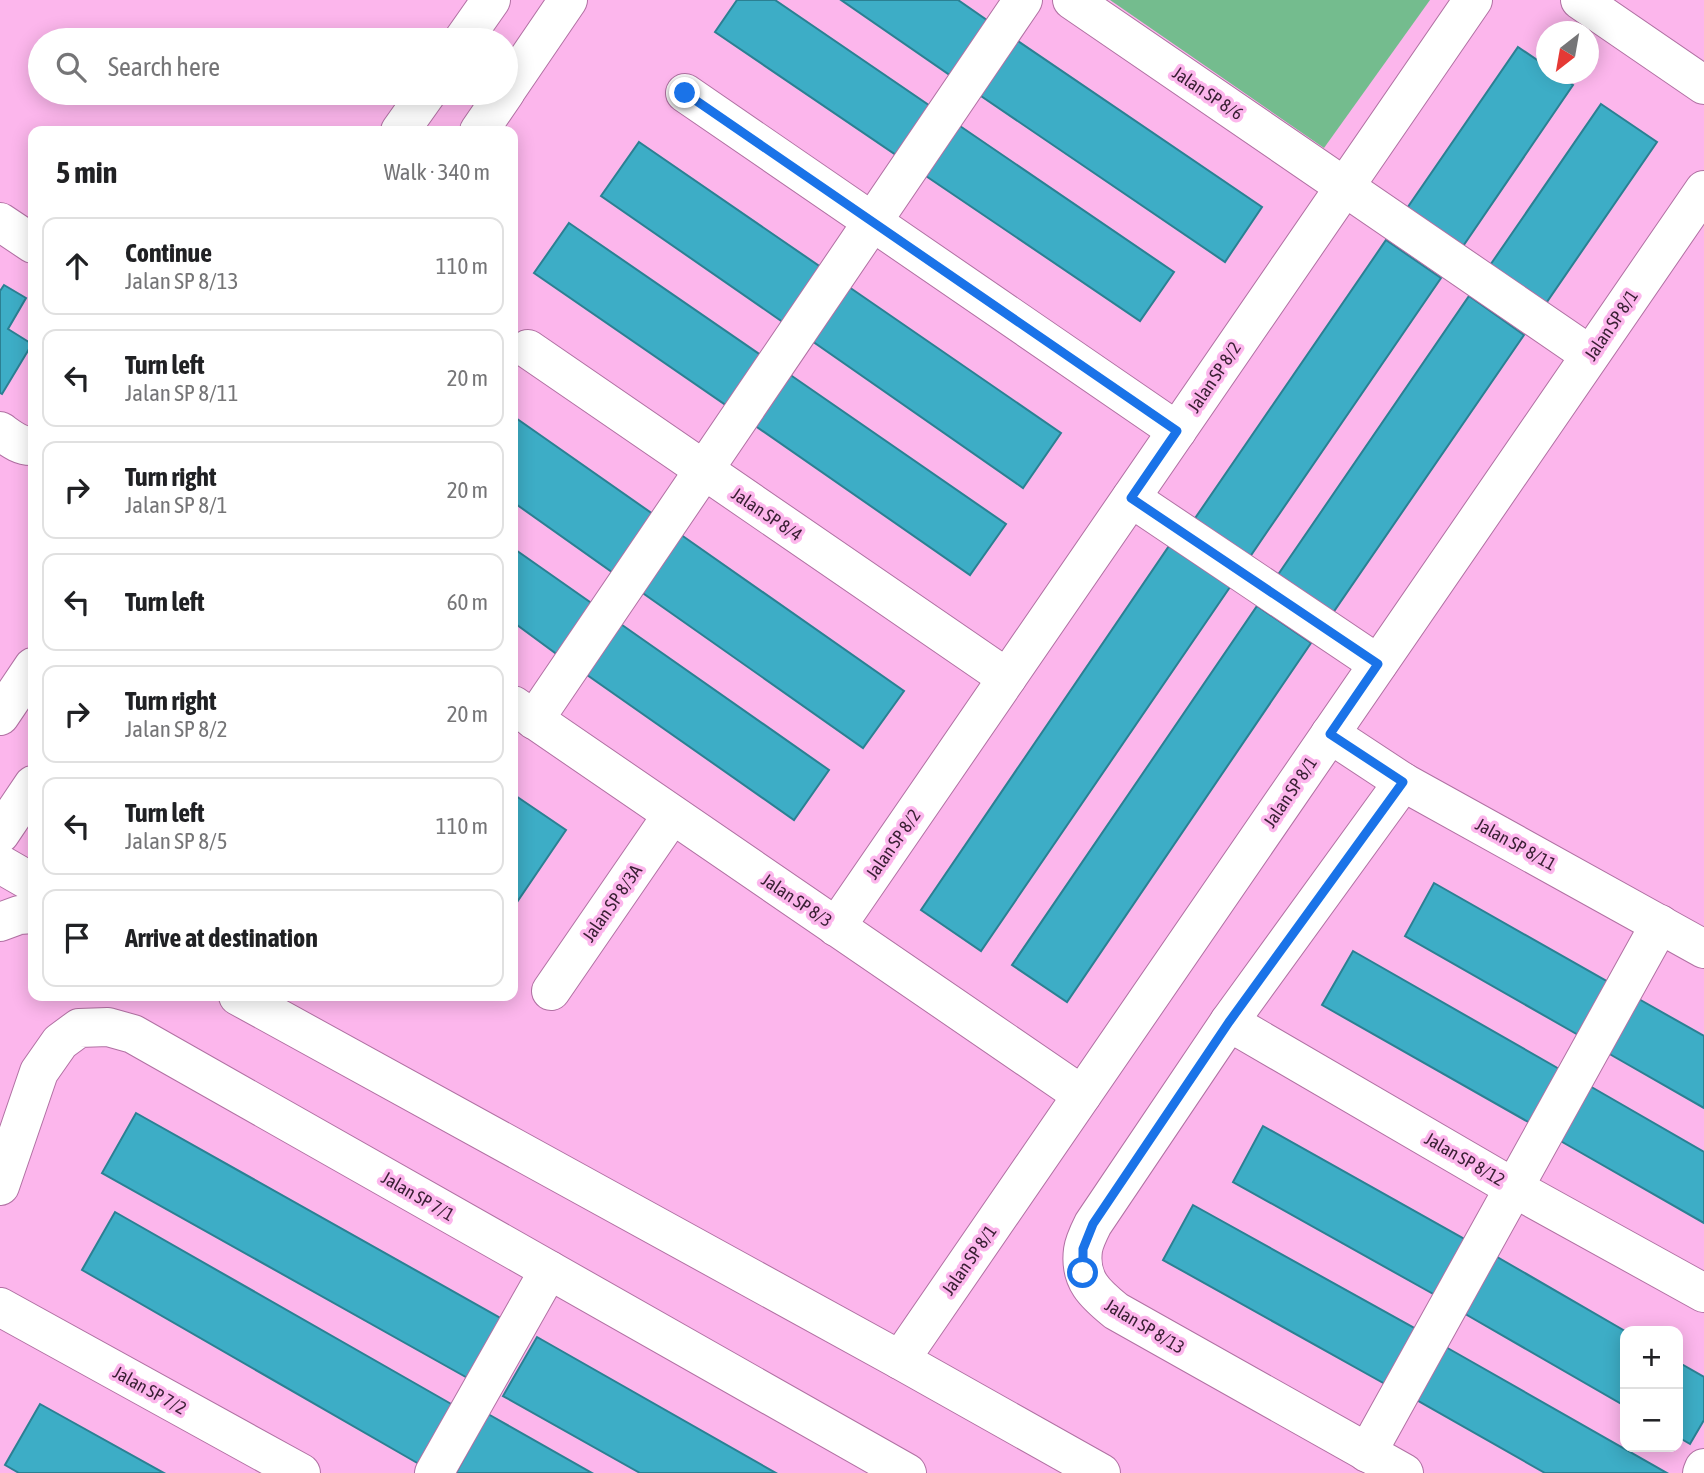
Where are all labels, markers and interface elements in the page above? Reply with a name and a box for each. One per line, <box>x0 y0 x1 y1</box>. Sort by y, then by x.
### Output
north arrow <box>1536 21 1599 84</box>
search box <box>28 28 518 105</box>
icon: search <box>52 48 90 86</box>
text: Search here <box>108 52 220 82</box>
street label: Jalan SP 8/6 <box>1169 62 1247 124</box>
route end <box>669 77 700 108</box>
text: 5 min <box>56 155 117 189</box>
text: Walk · 340 m <box>384 159 490 185</box>
text: Continue <box>125 238 212 268</box>
icon: ahead <box>58 247 96 285</box>
text: 110 m <box>436 253 488 279</box>
text: Jalan SP 8/13 <box>125 268 238 294</box>
street label: Jalan SP 8/1 <box>1580 286 1642 364</box>
street label: Jalan SP 8/2 <box>1183 338 1245 416</box>
text: Turn left <box>125 350 205 380</box>
icon: left <box>58 359 96 397</box>
text: 20 m <box>447 365 488 391</box>
text: Jalan SP 8/11 <box>125 380 238 406</box>
text: Turn right <box>125 462 216 492</box>
icon: right <box>58 471 96 509</box>
text: 20 m <box>447 477 488 503</box>
street label: Jalan SP 8/4 <box>728 483 806 545</box>
text: Jalan SP 8/1 <box>125 492 228 518</box>
icon: left <box>58 583 96 621</box>
text: Turn left <box>125 587 205 617</box>
text: 60 m <box>447 589 488 615</box>
text: Turn right <box>125 686 216 716</box>
icon: right <box>58 695 96 733</box>
text: 20 m <box>447 701 488 727</box>
text: Jalan SP 8/2 <box>125 716 228 742</box>
street label: Jalan SP 8/1 <box>1259 753 1321 831</box>
text: Turn left <box>125 798 205 828</box>
street label: Jalan SP 8/2 <box>861 805 925 883</box>
icon: left <box>58 807 96 845</box>
text: 110 m <box>436 813 488 839</box>
street label: Jalan SP 8/11 <box>1472 813 1560 875</box>
text: Jalan SP 8/5 <box>125 828 228 854</box>
street label: Jalan SP 8/3A <box>578 860 646 946</box>
street label: Jalan SP 8/3 <box>758 869 836 931</box>
icon: arrive <box>58 919 96 957</box>
text: Arrive at destination <box>125 923 318 953</box>
street label: Jalan SP 8/12 <box>1421 1128 1509 1190</box>
street label: Jalan SP 7/1 <box>378 1167 458 1225</box>
street label: Jalan SP 8/1 <box>937 1221 1001 1299</box>
route start <box>1067 1257 1098 1288</box>
street label: Jalan SP 8/13 <box>1102 1294 1188 1358</box>
map controls <box>1620 1326 1683 1452</box>
button: + <box>1620 1326 1683 1389</box>
street label: Jalan SP 7/2 <box>110 1361 190 1419</box>
button: − <box>1620 1389 1683 1452</box>

